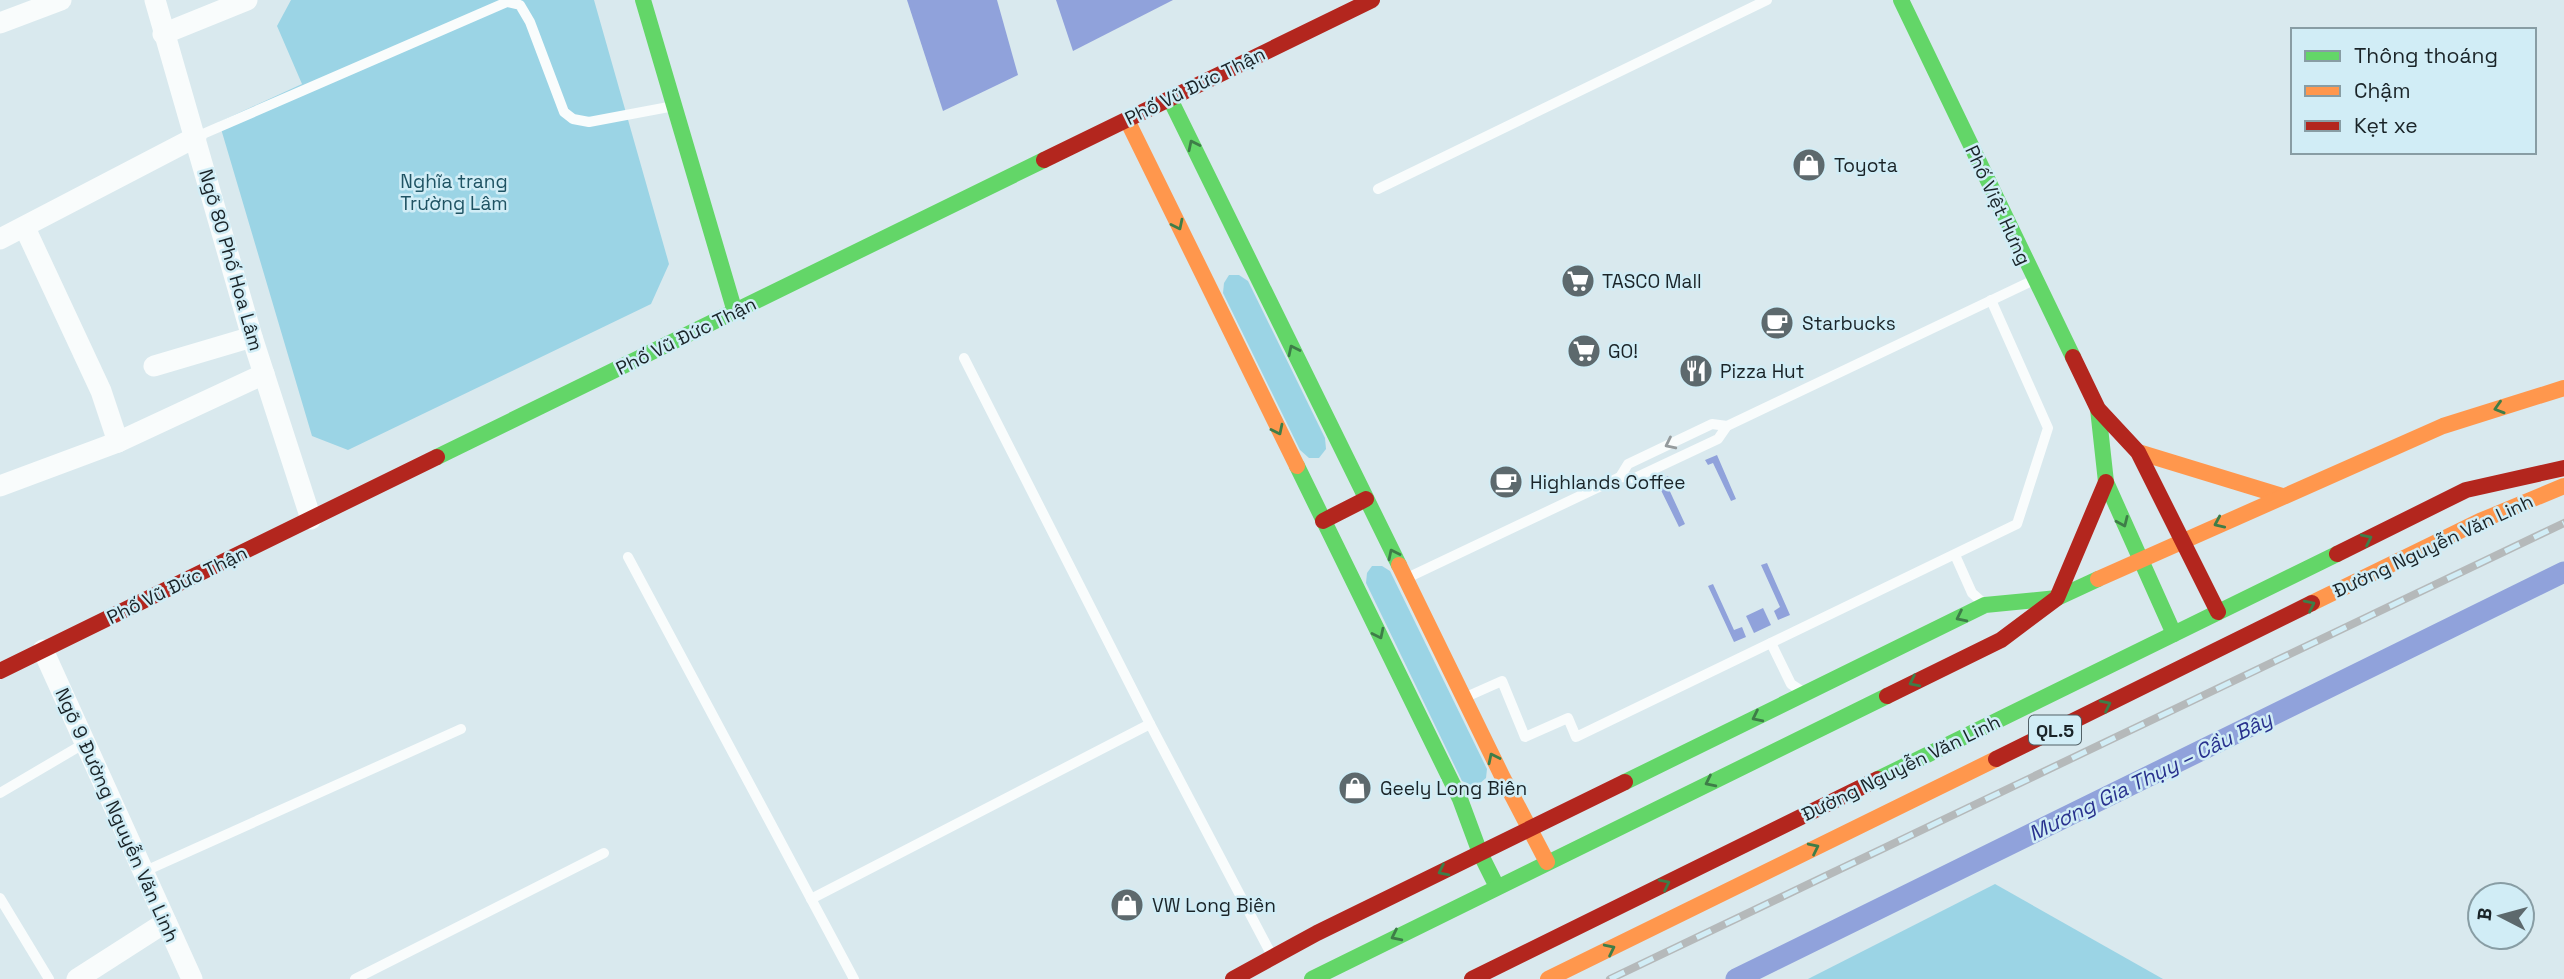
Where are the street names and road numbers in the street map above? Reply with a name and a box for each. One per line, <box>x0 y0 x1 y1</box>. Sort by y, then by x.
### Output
street label: Phố Vũ Đức Thận <box>1121 41 1269 131</box>
street label: Phố Việt Hưng <box>1959 141 2037 269</box>
street label: Ngõ 80 Phố Hoa Lâm <box>193 166 269 354</box>
street label: Phố Vũ Đức Thận <box>612 291 760 381</box>
street label: Đường Nguyễn Văn Linh <box>2329 489 2537 603</box>
street label: Phố Vũ Đức Thận <box>103 540 251 630</box>
street label: Ngõ 9 Đường Nguyễn Văn Linh <box>49 684 185 946</box>
street label: Đường Nguyễn Văn Linh <box>1798 709 2004 827</box>
road number: QL.5 <box>2029 716 2081 744</box>

